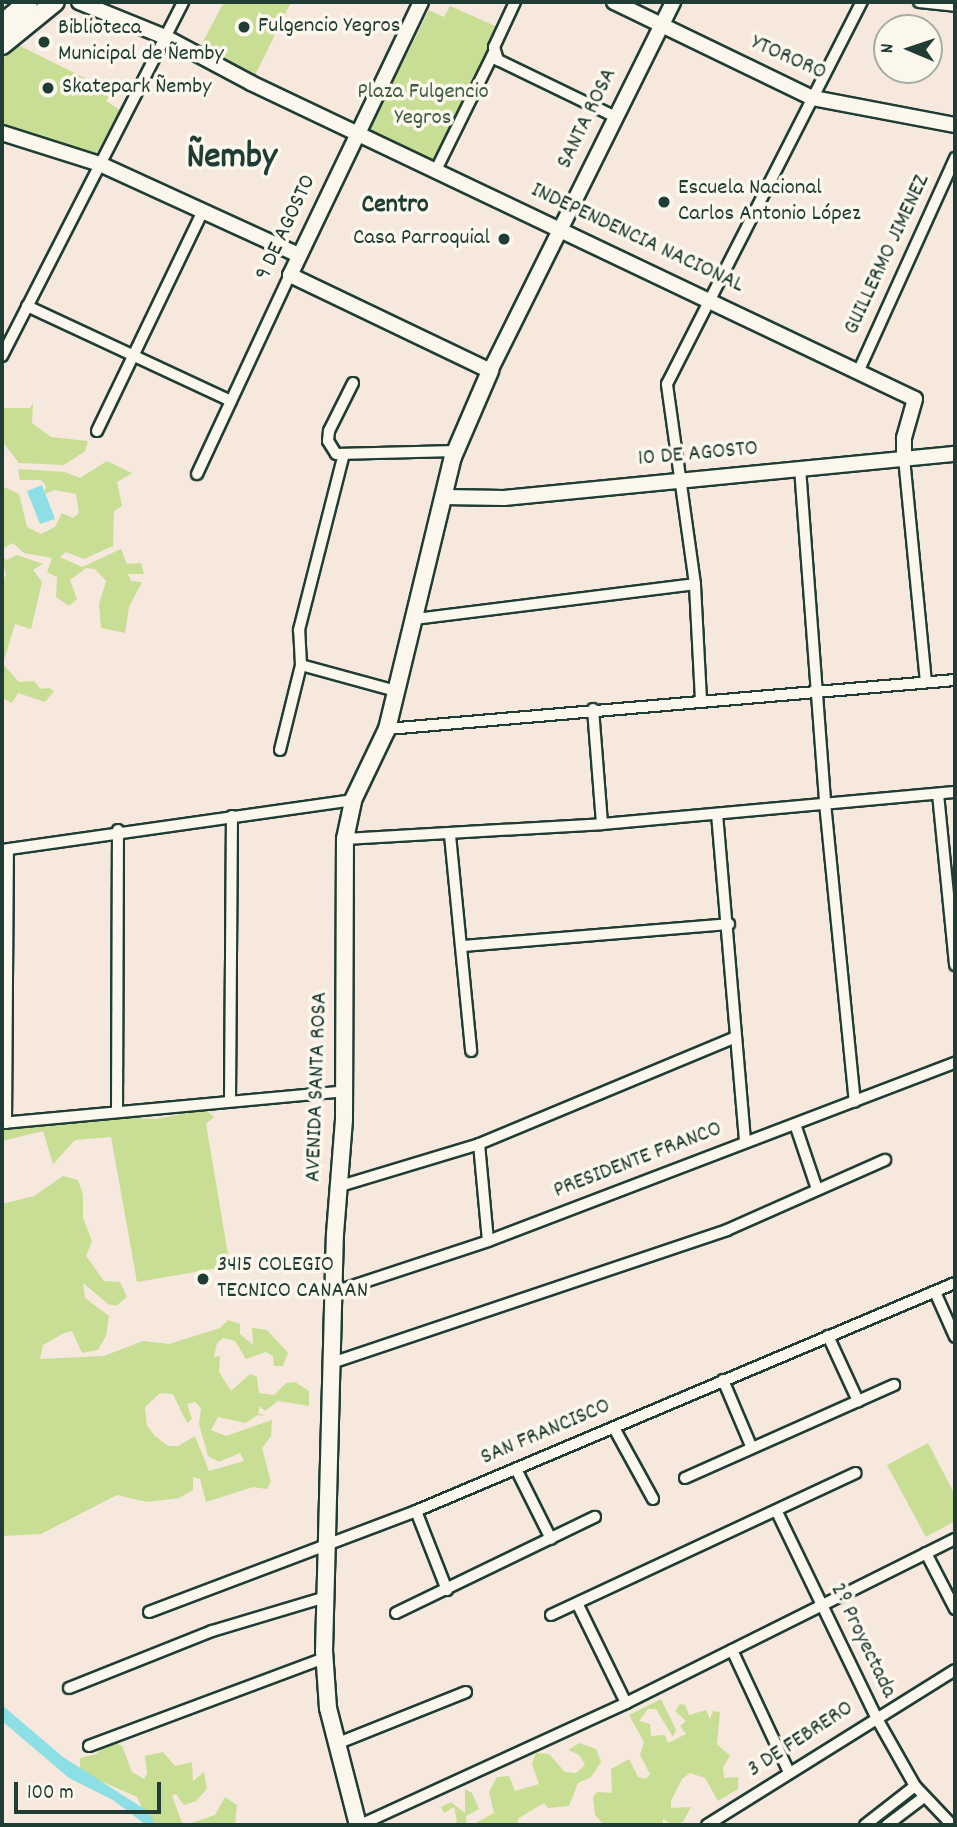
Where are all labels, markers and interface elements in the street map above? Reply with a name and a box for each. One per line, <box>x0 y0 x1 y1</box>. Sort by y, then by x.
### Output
place label: Fulgencio Yegros <box>258 13 400 41</box>
north arrow <box>873 14 943 84</box>
place label: Biblioteca Municipal de Ñemby <box>58 15 224 69</box>
marker: Fulgencio Yegros <box>236 19 252 35</box>
street label: YTORORO <box>746 30 830 88</box>
marker: Biblioteca Municipal de Ñemby <box>36 34 52 50</box>
text: N <box>875 43 902 53</box>
street label: SANTA ROSA <box>552 64 624 174</box>
place label: Skatepark Ñemby <box>62 74 211 102</box>
park label: Plaza Fulgencio Yegros <box>357 79 489 133</box>
marker: Skatepark Ñemby <box>40 80 56 96</box>
district label: Ñemby <box>187 137 277 181</box>
street label: GUILLERMO JIMENEZ <box>839 170 937 340</box>
street label: 9 DE AGOSTO <box>251 171 323 285</box>
place label: Escuela Nacional Carlos Antonio López <box>678 175 861 229</box>
street label: INDEPENDENCIA NACIONAL <box>526 177 748 301</box>
district label: Centro <box>361 190 429 222</box>
marker: Escuela Nacional Carlos Antonio López <box>656 194 672 210</box>
place label: Casa Parroquial <box>353 225 490 253</box>
marker: Casa Parroquial <box>496 231 512 247</box>
street label: 10 DE AGOSTO <box>637 436 759 474</box>
street label: AVENIDA SANTA ROSA <box>301 991 335 1183</box>
street label: PRESIDENTE FRANCO <box>550 1116 726 1206</box>
place label: 3415 COLEGIO TECNICO CANAAN <box>217 1252 368 1306</box>
marker: 3415 COLEGIO TECNICO CANAAN <box>195 1271 211 1287</box>
street label: SAN FRANCISCO <box>477 1393 615 1473</box>
street label: 2º Proyectada <box>822 1579 902 1703</box>
street label: 3 DE FEBRERO <box>743 1696 859 1784</box>
scale bar <box>18 1768 164 1812</box>
text: 100 m <box>27 1779 74 1809</box>

